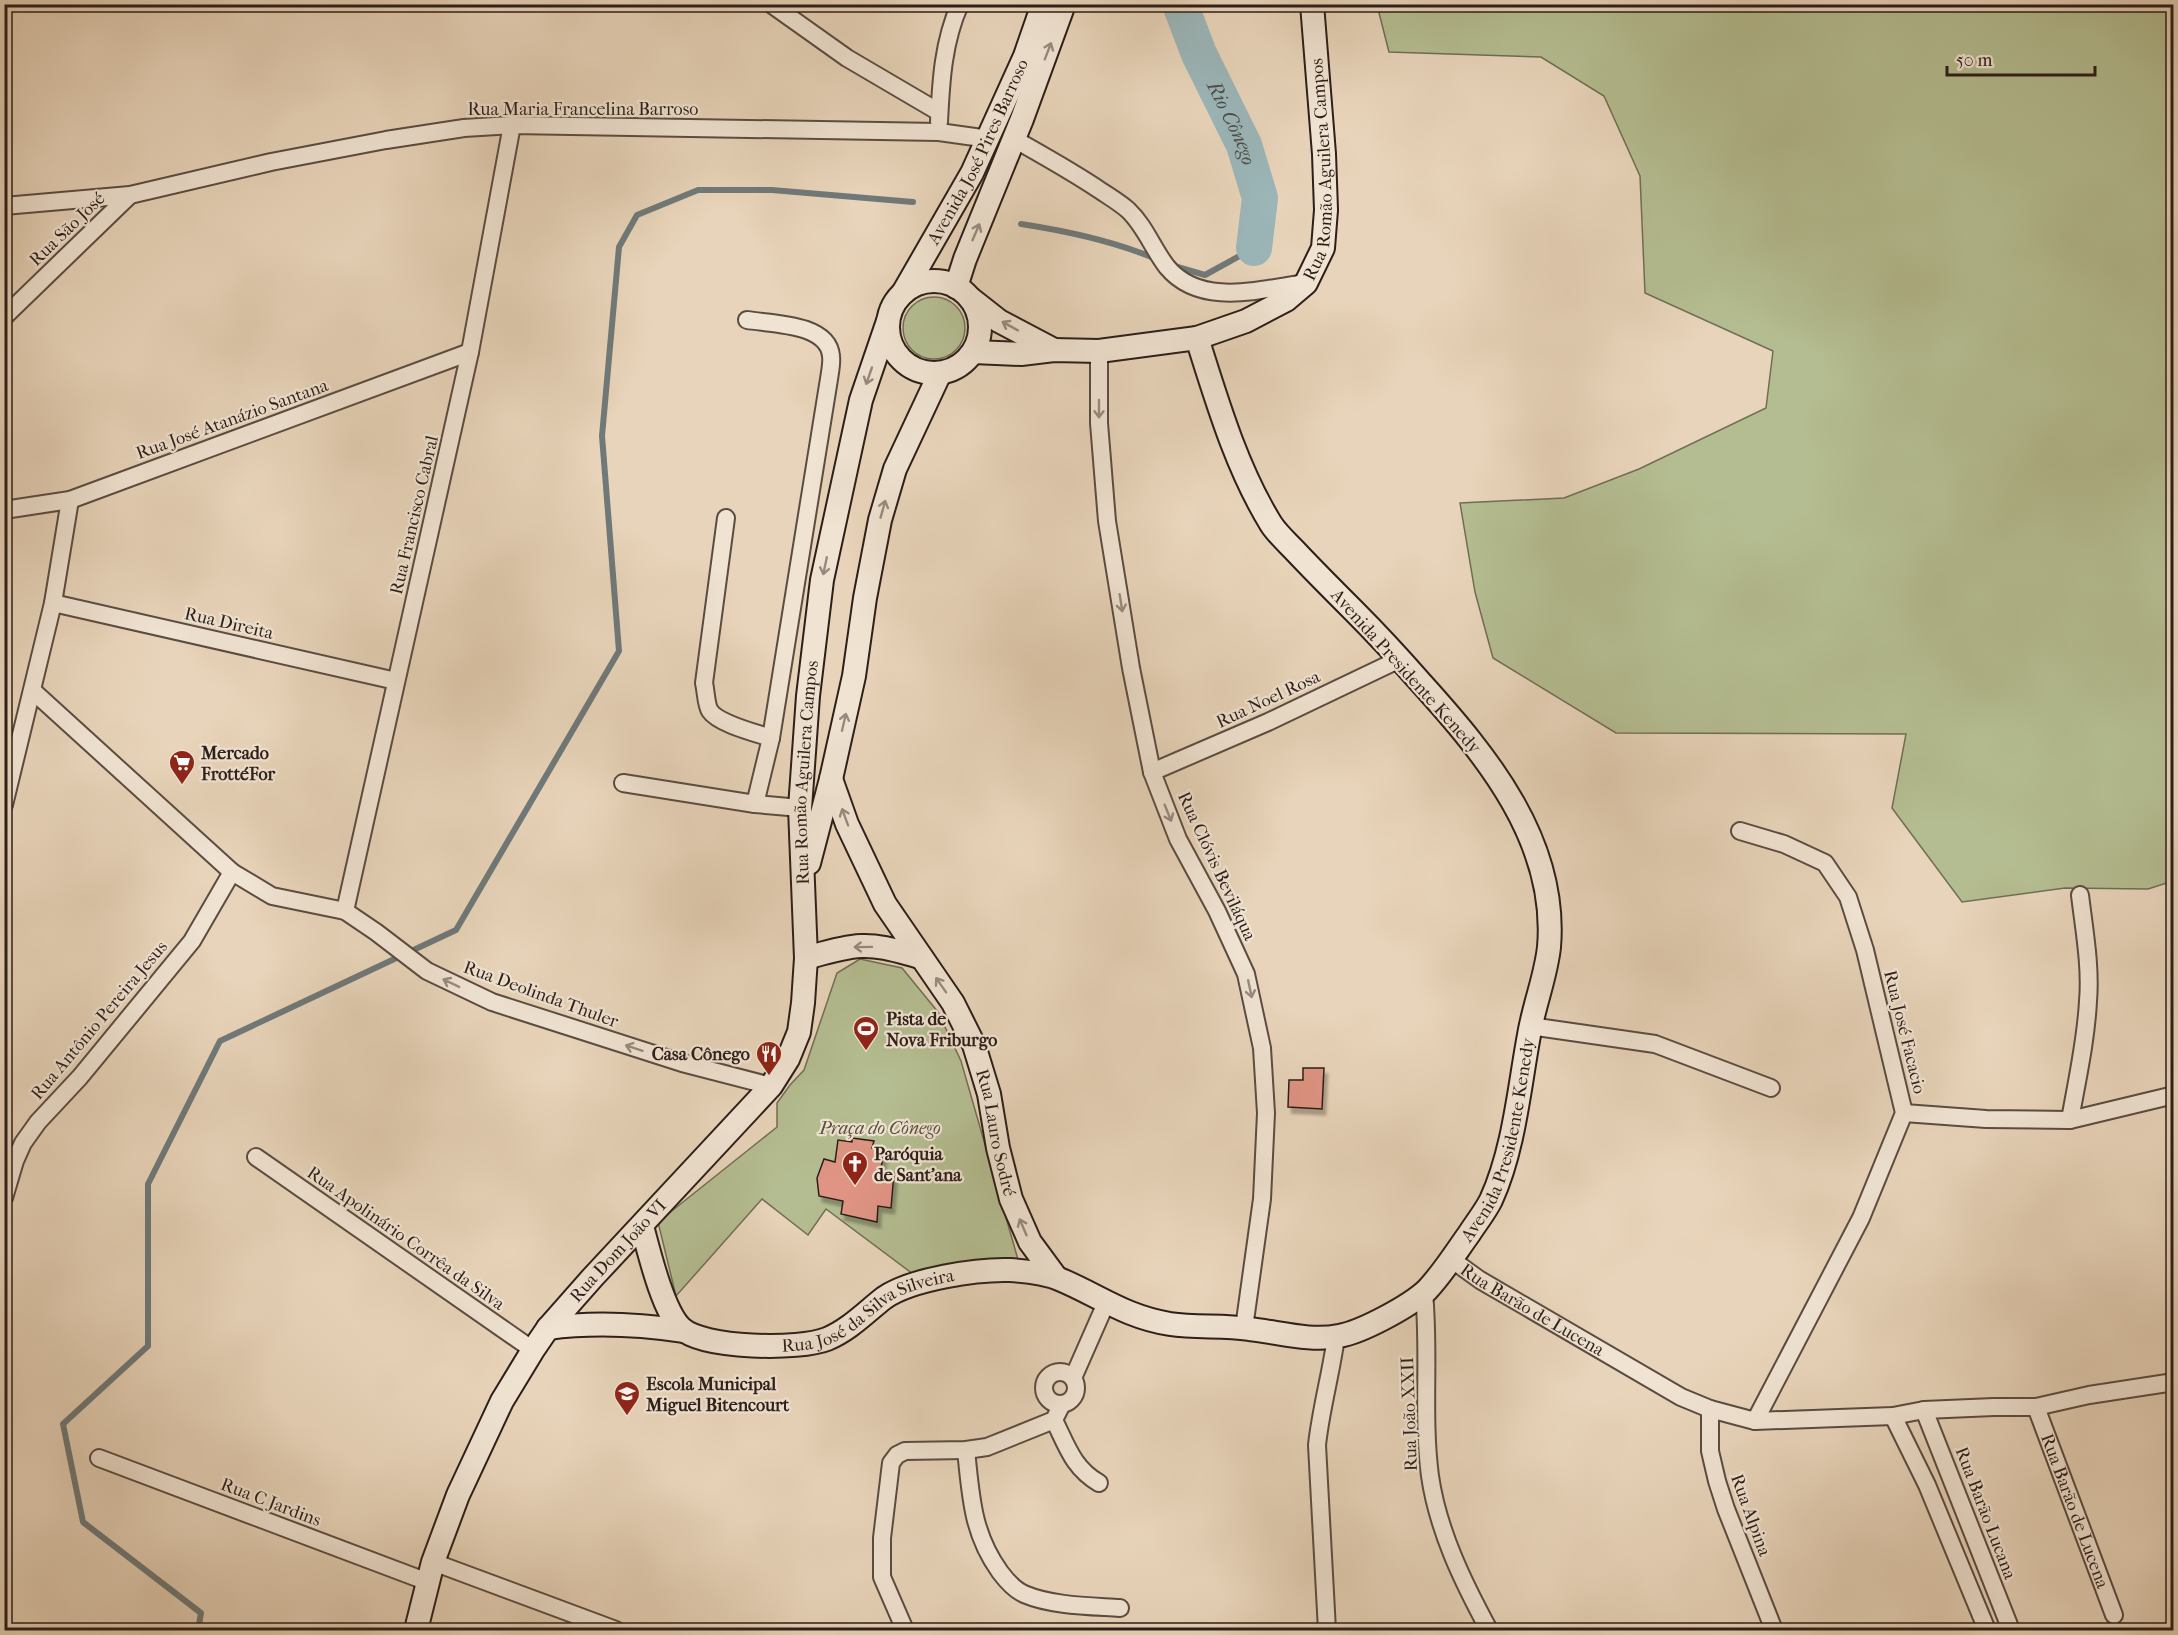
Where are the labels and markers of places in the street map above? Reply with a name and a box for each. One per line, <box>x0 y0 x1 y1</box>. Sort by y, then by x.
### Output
place label: Mercado FrottéFor <box>200 743 276 785</box>
supermarket icon: Mercado FrottéFor <box>167 748 197 786</box>
place label: Pista de Nova Friburgo <box>886 1009 997 1051</box>
sports icon: Pista de Nova Friburgo <box>851 1014 881 1052</box>
restaurant icon: Casa Cônego <box>754 1039 784 1077</box>
place label: Casa Cônego <box>652 1044 750 1065</box>
place label: Paróquia de Sant'ana <box>874 1144 962 1186</box>
church icon: Paróquia de Sant'ana <box>840 1149 870 1187</box>
place label: Escola Municipal Miguel Bitencourt <box>645 1374 790 1416</box>
school or university icon: Escola Municipal Miguel Bitencourt <box>612 1379 642 1417</box>

